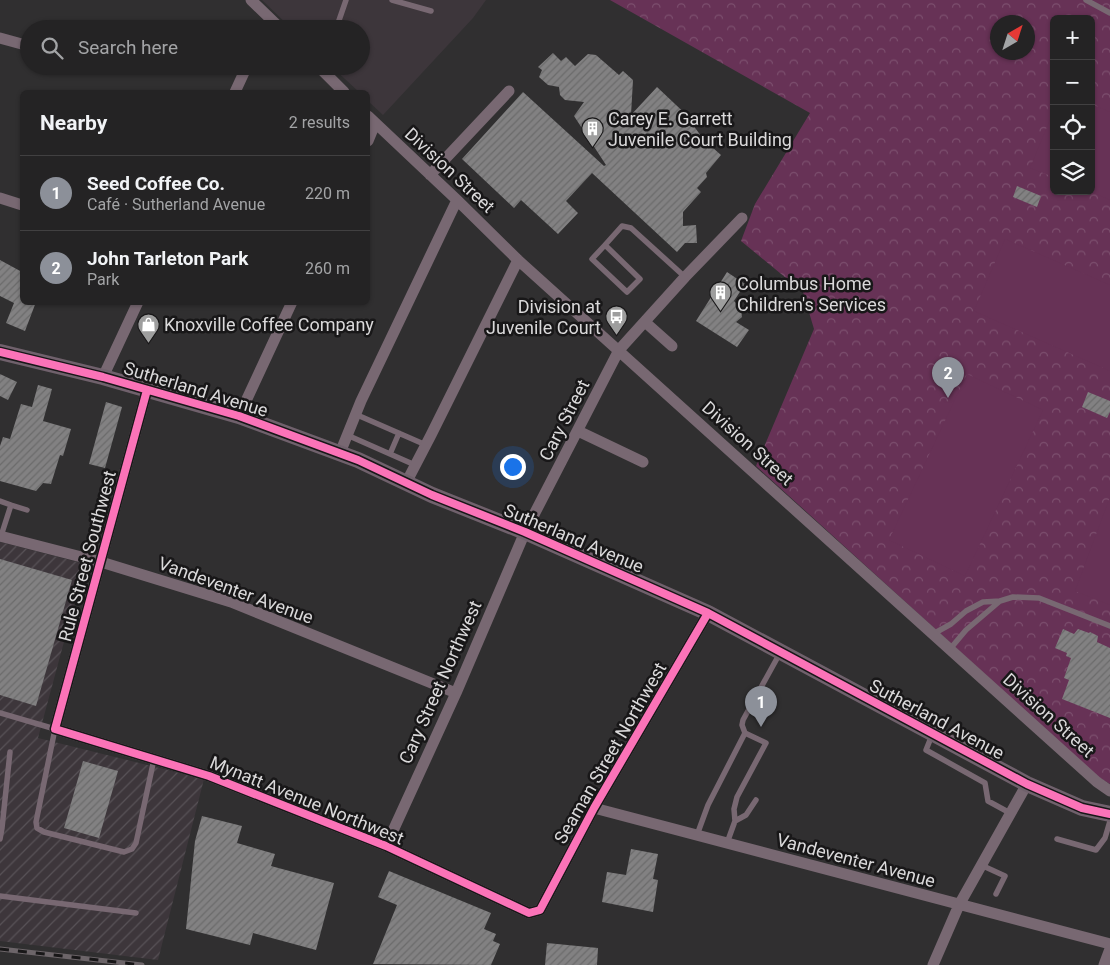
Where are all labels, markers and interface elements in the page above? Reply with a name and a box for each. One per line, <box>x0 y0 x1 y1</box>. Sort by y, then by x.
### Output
north arrow <box>990 15 1035 60</box>
map controls <box>1050 15 1095 195</box>
button: + <box>1050 15 1095 60</box>
search box <box>20 20 370 75</box>
icon: search <box>38 34 66 62</box>
text: Search here <box>78 36 178 59</box>
button: − <box>1050 60 1095 105</box>
button: locate <box>1050 105 1095 150</box>
place label: Carey E. Garrett Juvenile Court Building <box>608 108 792 150</box>
text: Nearby <box>40 111 107 135</box>
text: 2 results <box>289 113 350 132</box>
building icon: Carey E. Garrett Juvenile Court Building <box>580 116 604 147</box>
street label: Division Street <box>401 123 499 217</box>
button: layers <box>1050 150 1095 195</box>
text: Seed Coffee Co. <box>87 172 225 195</box>
text: 1 <box>51 184 61 203</box>
text: 220 m <box>305 184 350 203</box>
text: Café · Sutherland Avenue <box>87 195 265 214</box>
text: John Tarleton Park <box>87 247 248 270</box>
text: 2 <box>51 259 61 278</box>
text: 260 m <box>305 259 350 278</box>
text: Park <box>87 270 119 289</box>
place label: Columbus Home Children's Services <box>737 273 886 315</box>
building icon: Columbus Home Children's Services <box>709 281 733 312</box>
place label: Division at Juvenile Court <box>486 296 601 338</box>
bus stop icon: Division at Juvenile Court <box>605 304 629 335</box>
shop icon: Knoxville Coffee Company <box>136 312 160 343</box>
place label: Knoxville Coffee Company <box>164 314 374 335</box>
street label: Sutherland Avenue <box>121 357 271 421</box>
pin: 2 <box>932 357 964 398</box>
street label: Cary Street <box>535 376 593 464</box>
street label: Division Street <box>698 397 798 489</box>
your location <box>500 454 526 480</box>
street label: Rule Street Southwest <box>54 468 120 644</box>
street label: Sutherland Avenue <box>501 499 647 577</box>
street label: Vandeventer Avenue <box>156 552 316 628</box>
street label: Cary Street Northwest <box>395 597 486 767</box>
street label: Seaman Street Northwest <box>549 659 671 847</box>
street label: Division Street <box>999 669 1099 761</box>
street label: Sutherland Avenue <box>866 675 1008 763</box>
pin: 1 <box>745 686 777 727</box>
street label: Mynatt Avenue Northwest <box>207 751 407 849</box>
street label: Vandeventer Avenue <box>774 829 938 891</box>

